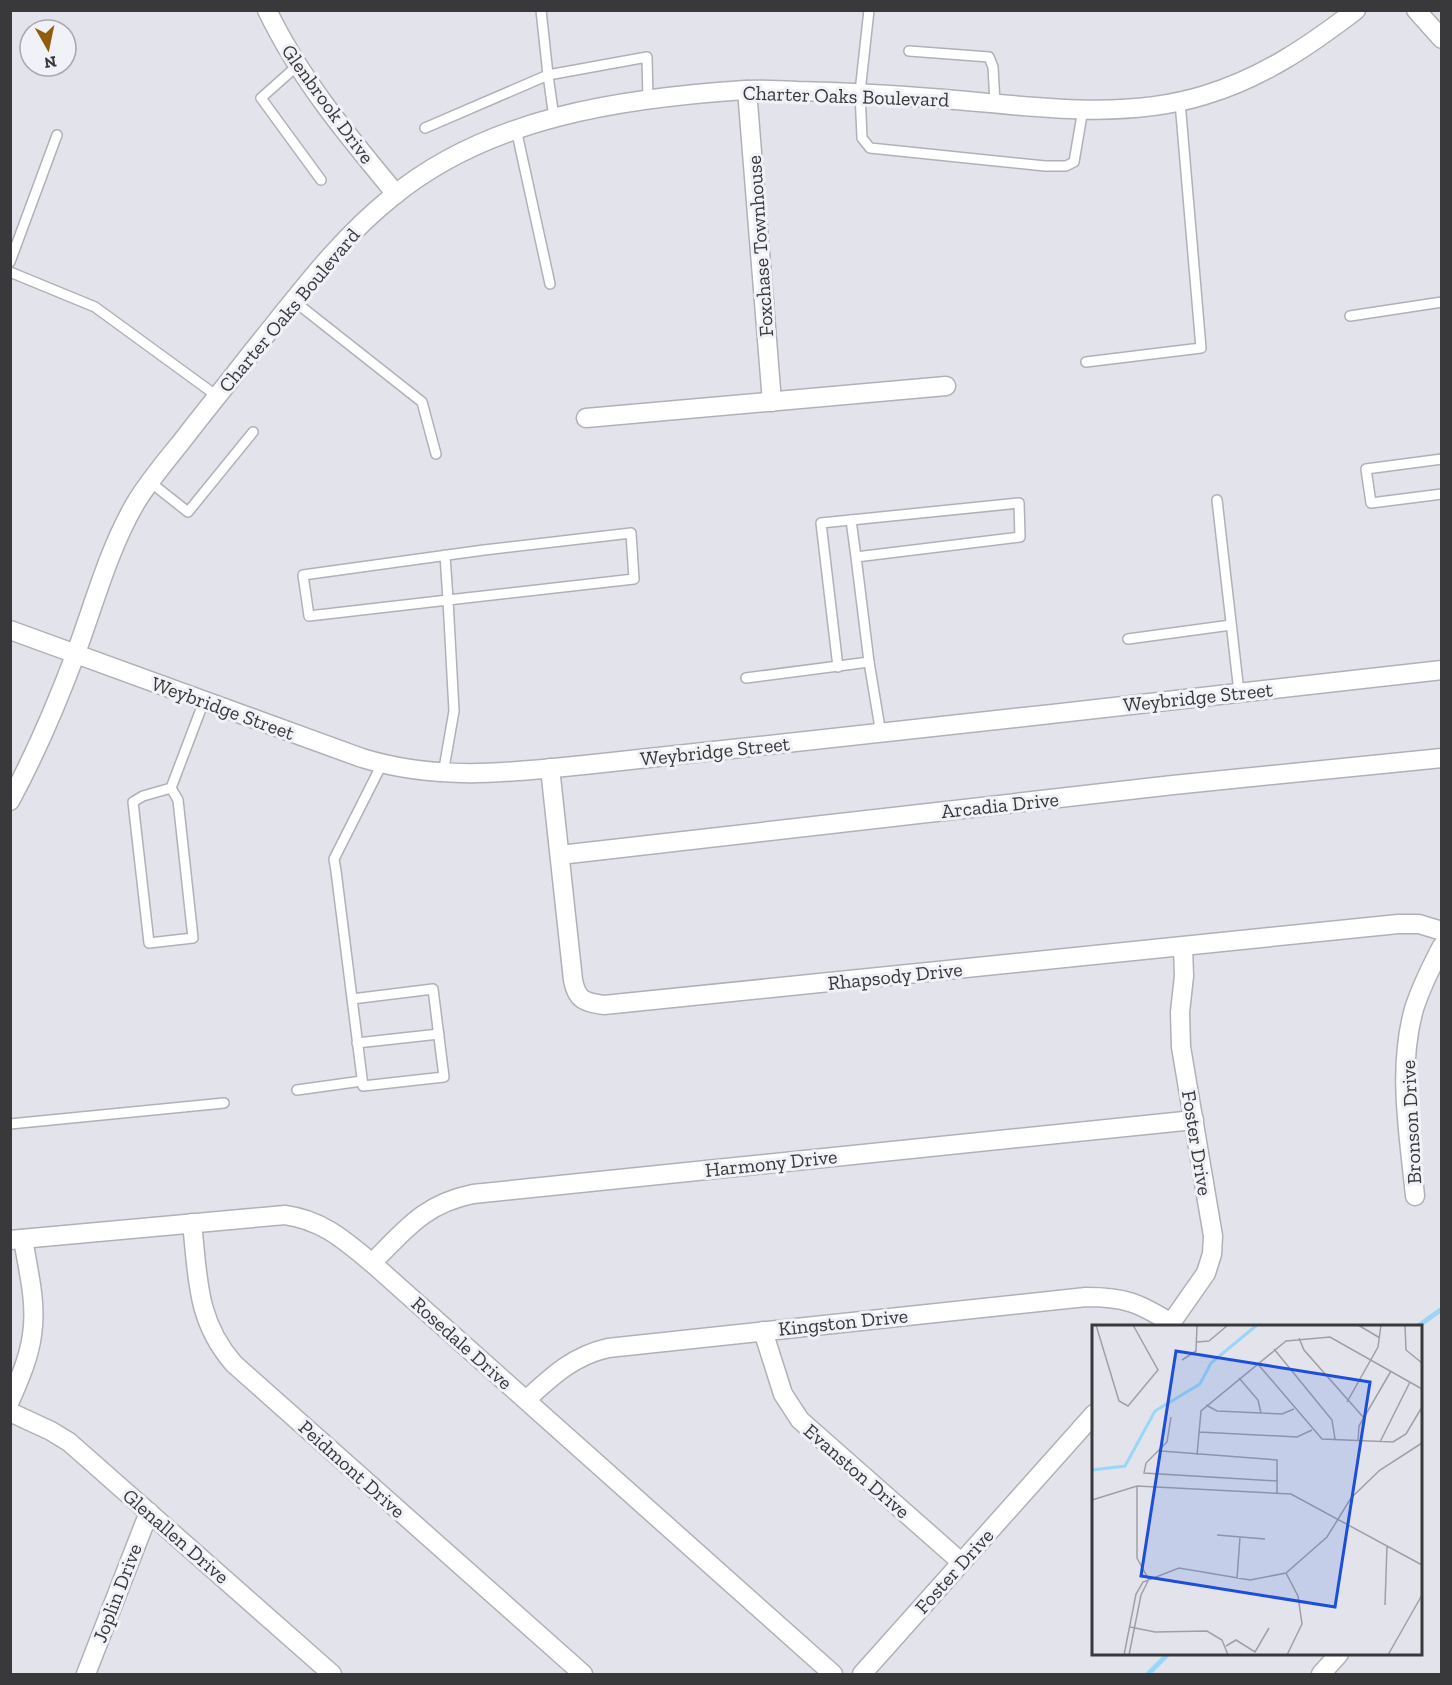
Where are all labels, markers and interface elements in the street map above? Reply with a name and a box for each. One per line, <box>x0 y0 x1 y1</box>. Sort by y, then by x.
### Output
north arrow <box>18 18 78 78</box>
street label: Glenbrook Drive <box>277 40 379 168</box>
text: N <box>43 52 58 73</box>
street label: Charter Oaks Boulevard <box>742 80 950 112</box>
street label: Foxchase Townhouse <box>742 154 778 338</box>
street label: Charter Oaks Boulevard <box>213 223 365 397</box>
street label: Weybridge Street <box>148 671 298 745</box>
street label: Weybridge Street <box>1122 677 1275 717</box>
street label: Weybridge Street <box>639 731 792 771</box>
street label: Arcadia Drive <box>940 787 1060 823</box>
street label: Rhapsody Drive <box>826 957 964 995</box>
street label: Bronson Drive <box>1396 1059 1426 1185</box>
street label: Foster Drive <box>1177 1089 1217 1197</box>
street label: Harmony Drive <box>704 1144 838 1182</box>
street label: Rosedale Drive <box>407 1291 517 1395</box>
street label: Kingston Drive <box>777 1303 909 1341</box>
inset map <box>1092 1325 1422 1655</box>
street label: Peidmont Drive <box>294 1415 410 1523</box>
street label: Evanston Drive <box>799 1418 915 1524</box>
street label: Glenallen Drive <box>118 1483 234 1589</box>
street label: Foster Drive <box>910 1523 998 1619</box>
street label: Joplin Drive <box>87 1540 147 1646</box>

